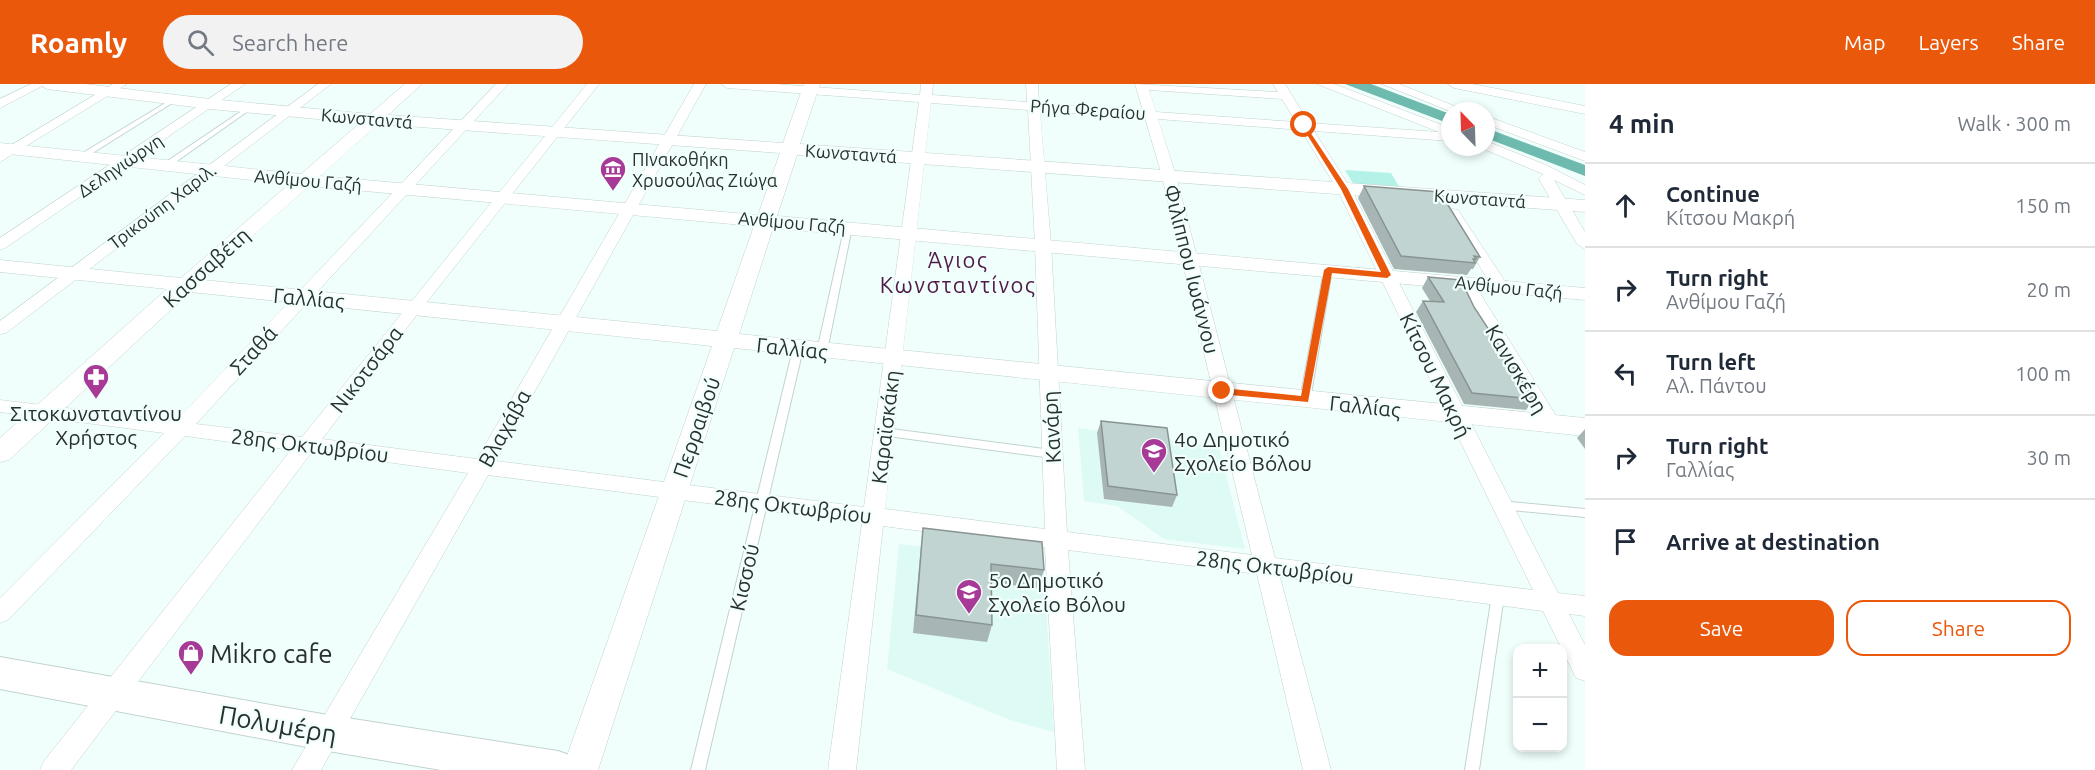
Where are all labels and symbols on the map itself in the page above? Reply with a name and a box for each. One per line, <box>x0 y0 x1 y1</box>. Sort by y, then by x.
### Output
street label: Ρήγα Φεραίου <box>1030 95 1146 123</box>
north arrow <box>1441 102 1495 156</box>
street label: Κωνσταντά <box>320 104 414 132</box>
route start <box>1290 111 1316 137</box>
street label: Δεληγιώργη <box>74 129 166 201</box>
street label: Κωνσταντά <box>804 140 898 166</box>
place label: ΠΙνακοθήκη Χρυσούλας Ζιώγα <box>632 149 778 191</box>
museum icon: ΠΙνακοθήκη Χρυσούλας Ζιώγα <box>598 154 628 192</box>
street label: Τρικούπη Χαριλ. <box>104 159 220 253</box>
street label: Ανθίμου Γαζή <box>253 165 363 196</box>
street label: Φιλίππου Ιωάννου <box>1159 182 1225 356</box>
street label: Κωνσταντά <box>1433 185 1527 211</box>
street label: Ανθίμου Γαζή <box>737 207 847 238</box>
street label: Κασσαβέτη <box>158 222 254 312</box>
district label: Άγιος Κωνσταντίνος <box>880 247 1036 298</box>
street label: Ανθίμου Γαζή <box>1454 271 1564 304</box>
street label: Γαλλίας <box>272 283 346 313</box>
street label: Κίτσου Μακρή <box>1396 309 1476 441</box>
street label: Σταθά <box>225 320 282 379</box>
street label: Κανισκέρη <box>1481 320 1553 418</box>
street label: Νικοτσάρα <box>325 321 407 417</box>
street label: Γαλλίας <box>755 332 829 364</box>
pharmacy icon: Σιτοκωνσταντίνου Χρήστος <box>81 362 111 400</box>
street label: Καραϊσκάκη <box>866 369 904 485</box>
street label: Περραιβού <box>668 374 724 480</box>
route end <box>1208 377 1234 403</box>
street label: Βλαχάβα <box>473 385 535 471</box>
street label: Κανάρη <box>1037 390 1065 464</box>
street label: Γαλλίας <box>1328 390 1402 422</box>
place label: Σιτοκωνσταντίνου Χρήστος <box>10 401 182 449</box>
street label: 28ης Οκτωβρίου <box>230 423 390 467</box>
place label: 4ο Δημοτικό Σχολείο Βόλου <box>1174 427 1312 475</box>
school or university icon: 4ο Δημοτικό Σχολείο Βόλου <box>1139 436 1169 474</box>
street label: 28ης Οκτωβρίου <box>713 484 873 528</box>
street label: Κισσού <box>725 541 763 613</box>
street label: 28ης Οκτωβρίου <box>1195 545 1355 589</box>
place label: 5ο Δημοτικό Σχολείο Βόλου <box>988 568 1126 616</box>
school or university icon: 5ο Δημοτικό Σχολείο Βόλου <box>954 577 984 615</box>
shop icon: Mikro cafe <box>176 638 206 676</box>
place label: Mikro cafe <box>210 639 333 668</box>
street label: Πολυμέρη <box>217 699 339 749</box>

